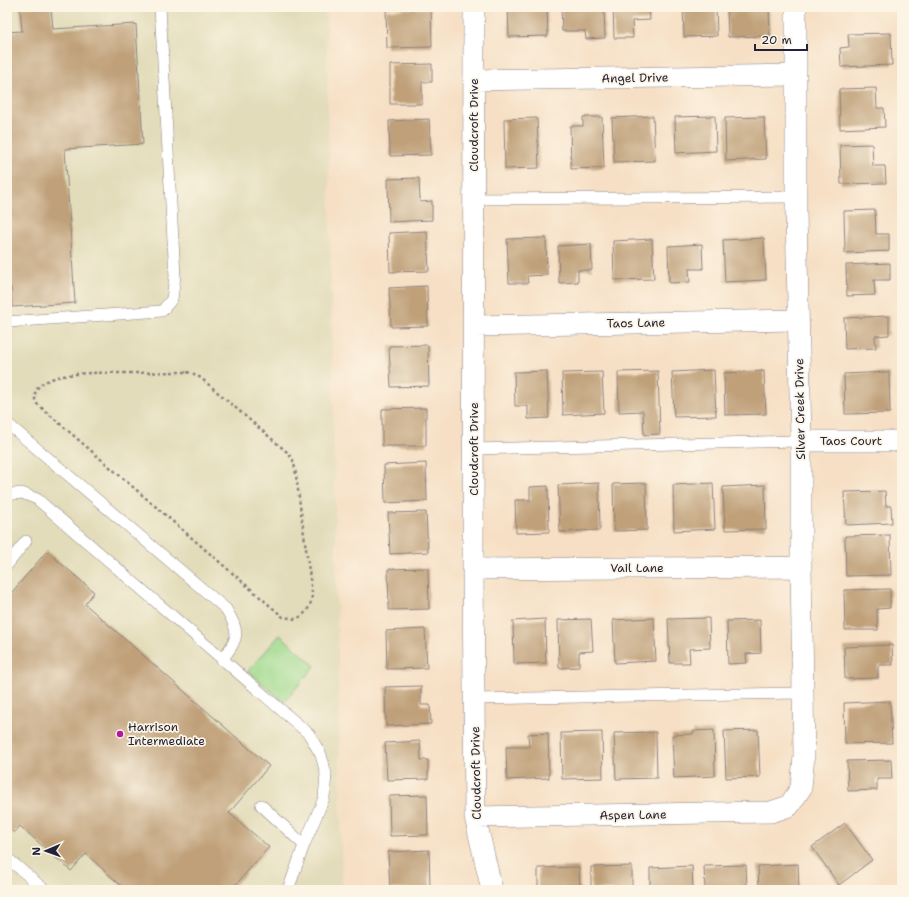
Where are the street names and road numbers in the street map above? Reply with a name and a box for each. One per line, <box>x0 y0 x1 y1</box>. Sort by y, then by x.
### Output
street label: Angel Drive <box>601 69 669 87</box>
street label: Cloudcroft Drive <box>466 78 482 172</box>
street label: Taos Lane <box>607 314 666 332</box>
street label: Silver Creek Drive <box>791 358 809 460</box>
street label: Cloudcroft Drive <box>466 402 482 496</box>
street label: Taos Court <box>820 433 882 449</box>
street label: Vail Lane <box>610 560 664 576</box>
street label: Cloudcroft Drive <box>467 726 485 820</box>
street label: Aspen Lane <box>599 806 667 824</box>

